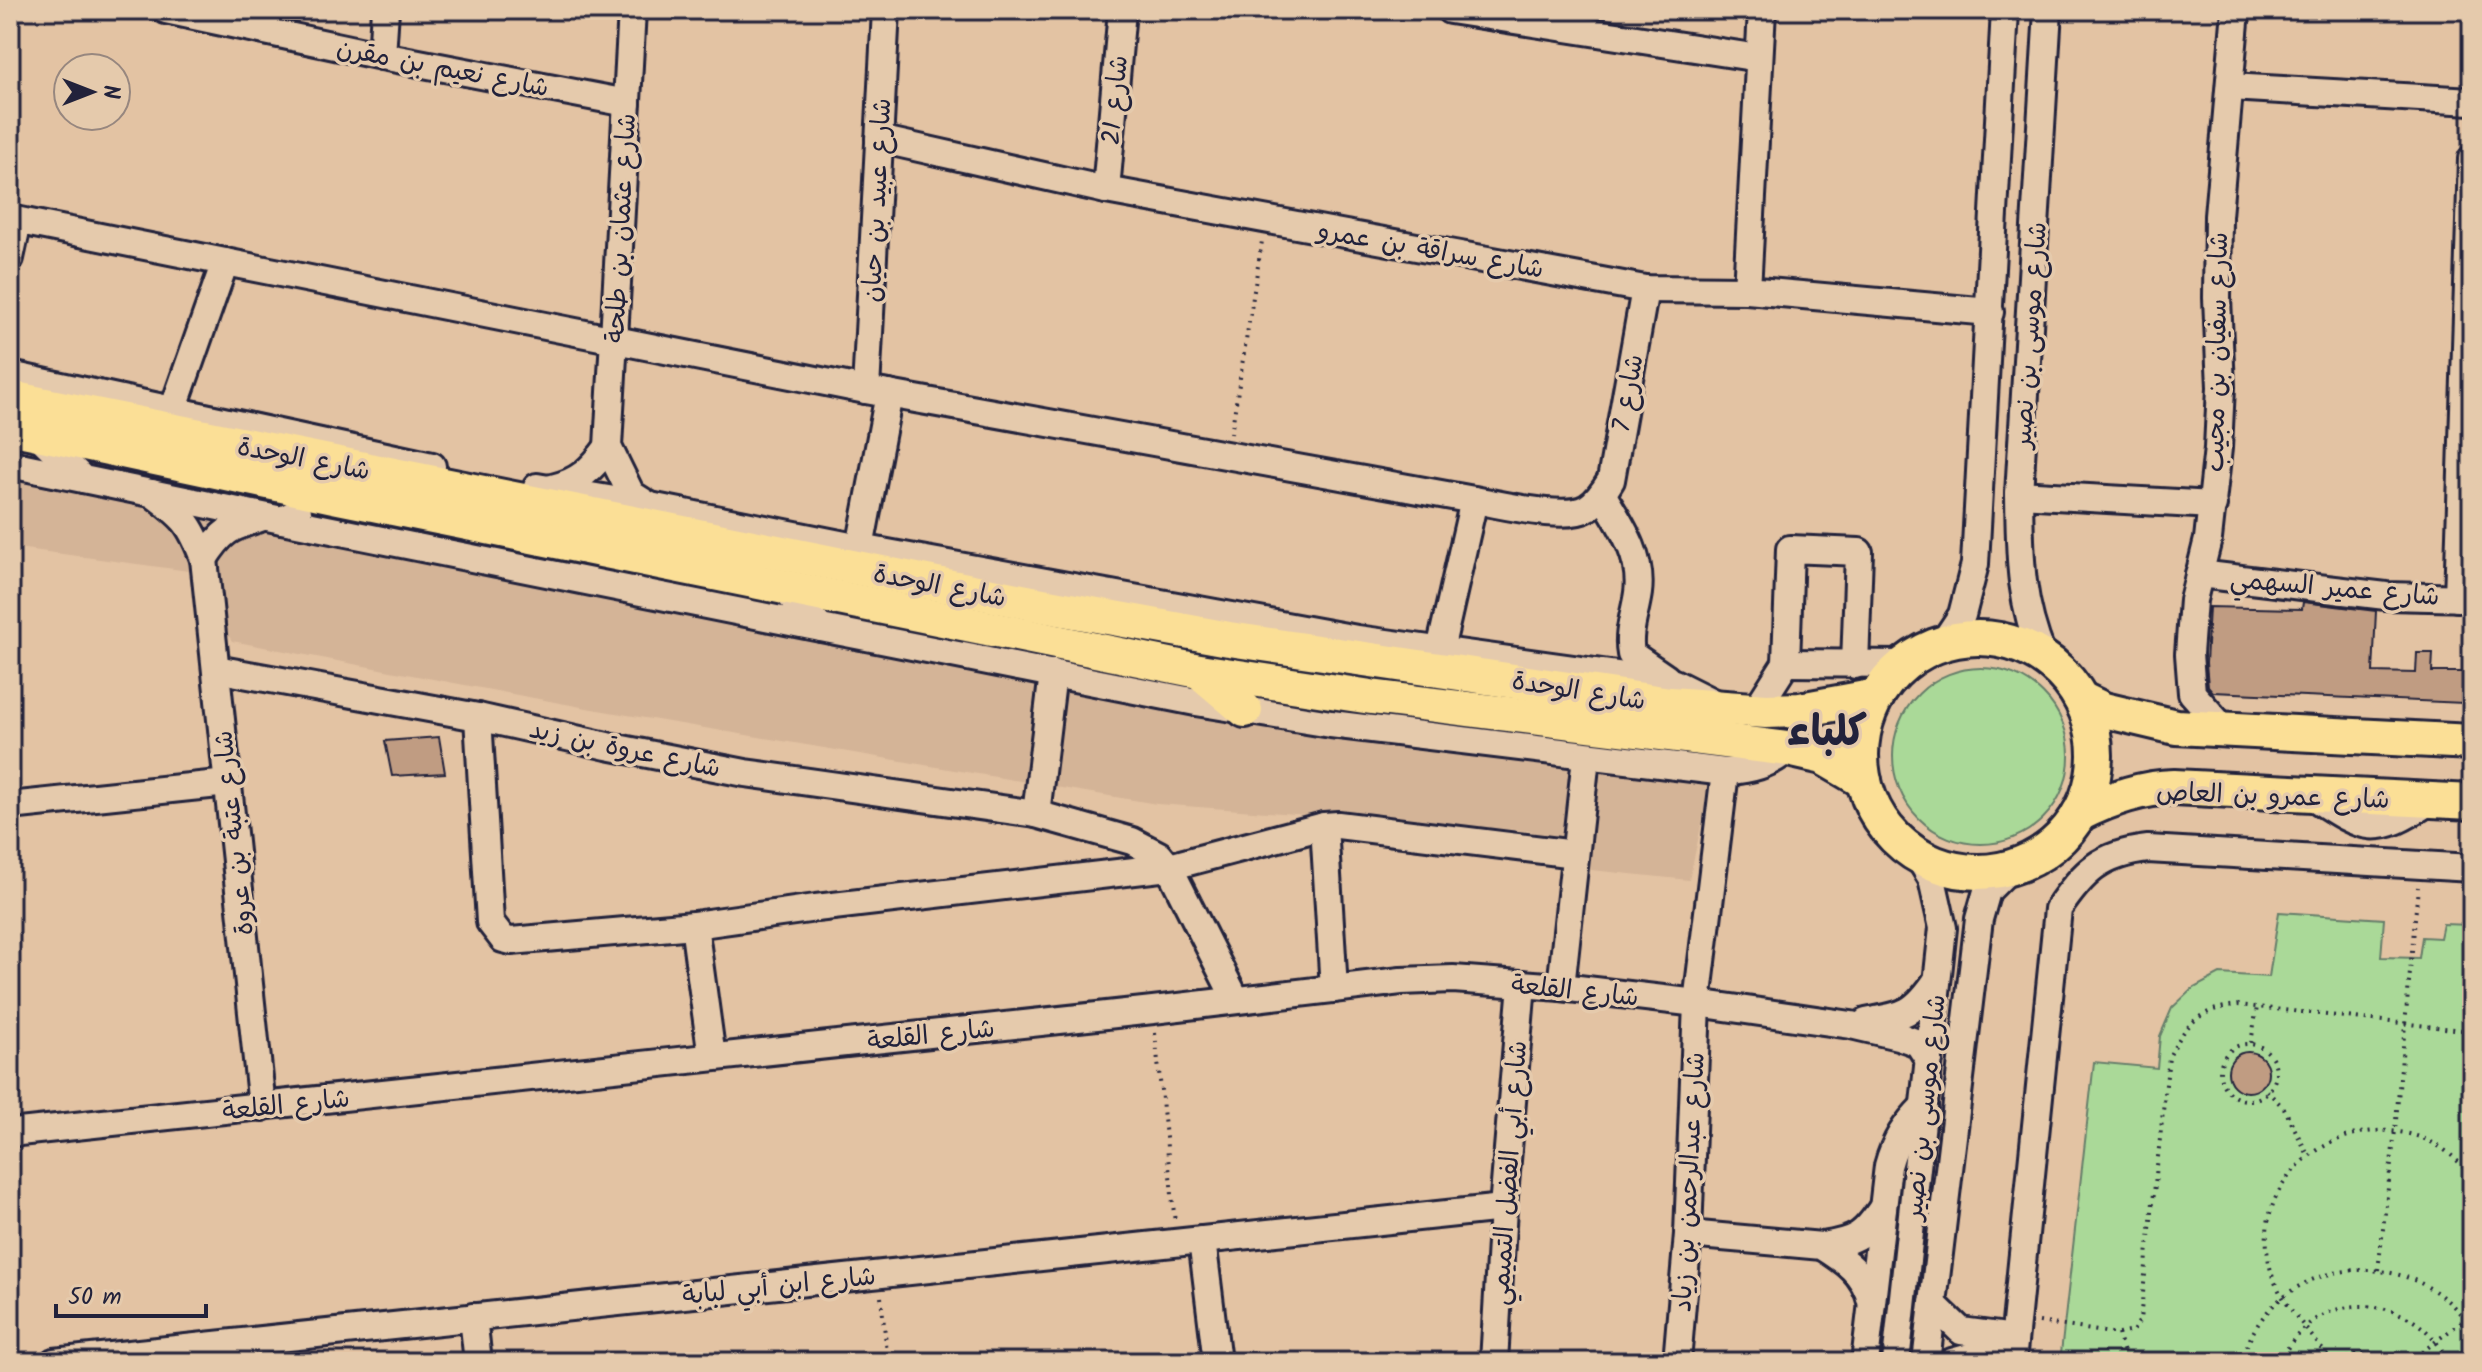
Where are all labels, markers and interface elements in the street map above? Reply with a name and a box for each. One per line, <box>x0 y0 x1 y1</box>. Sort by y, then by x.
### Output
street label: شارع نعيم بن مقرن <box>333 28 552 110</box>
north arrow <box>52 52 132 132</box>
street label: شارع 21 <box>1091 54 1141 147</box>
text: N <box>92 85 127 99</box>
street label: شارع عبيد بن حيان <box>852 97 904 303</box>
street label: شارع عثمان بن طلحة <box>595 112 649 344</box>
street label: شارع سراقة بن عمرو <box>1312 210 1547 292</box>
street label: شارع موسى بن نصير <box>2002 221 2060 452</box>
street label: شارع سفيان بن مجيب <box>2195 232 2241 472</box>
street label: شارع 7 <box>1601 351 1656 436</box>
street label: شارع الوحدة <box>234 427 374 493</box>
street label: شارع الوحدة <box>870 554 1010 620</box>
street label: شارع عمير السهمي <box>2228 559 2441 619</box>
street label: شارع الوحدة <box>1509 661 1648 723</box>
district label: كلباء <box>1787 700 1867 767</box>
street label: شارع عروة بن زيد <box>525 709 724 791</box>
street label: شارع عتبة بن عروة <box>203 728 267 937</box>
street label: شارع عمرو بن العاص <box>2155 772 2390 822</box>
street label: شارع القلعة <box>1509 964 1641 1020</box>
street label: شارع موسى بن نصير <box>1893 992 1959 1224</box>
street label: شارع القلعة <box>865 1008 997 1064</box>
street label: شارع أبي الفضل التميمي <box>1480 1039 1540 1307</box>
street label: شارع عبدالرحمن بن زياد <box>1662 1051 1718 1313</box>
street label: شارع القلعة <box>220 1078 352 1134</box>
street label: شارع ابن أبي لبابة <box>680 1256 878 1318</box>
scale bar <box>56 1268 206 1318</box>
text: 50 m <box>68 1278 122 1317</box>

